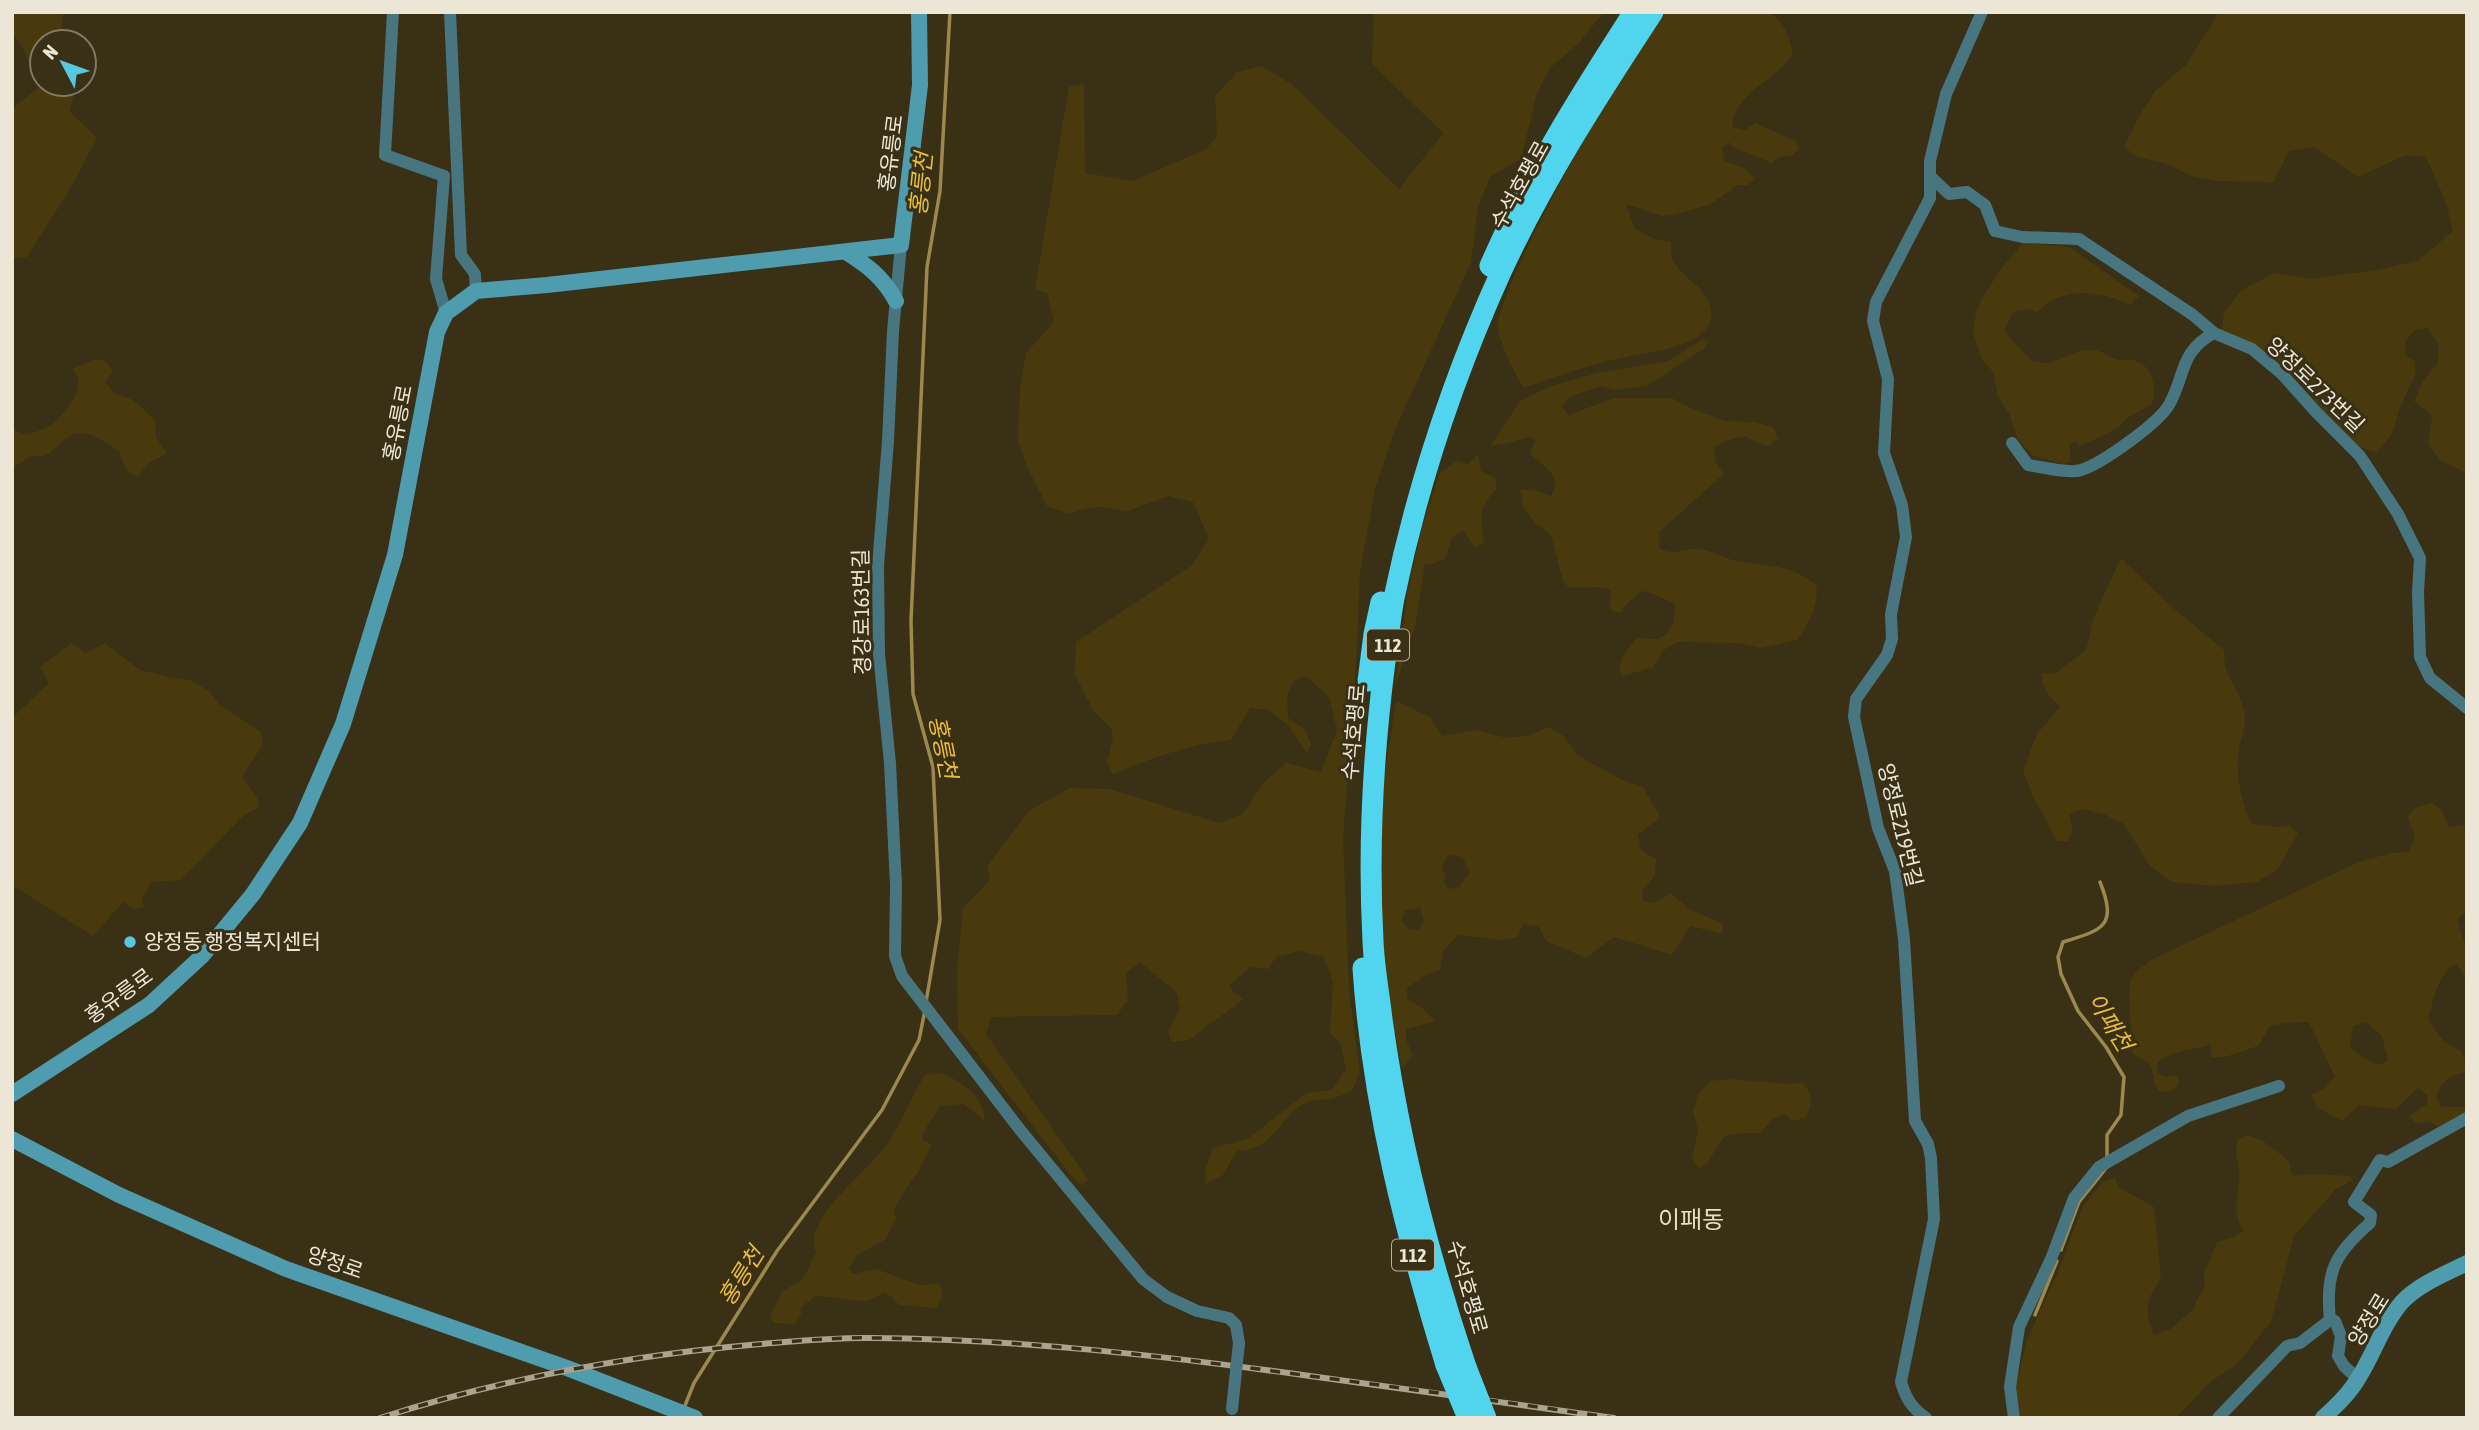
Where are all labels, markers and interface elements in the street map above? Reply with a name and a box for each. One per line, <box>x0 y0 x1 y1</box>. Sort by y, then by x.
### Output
north arrow <box>28 28 98 98</box>
text: N <box>38 40 62 63</box>
street label: 홍유릉로 <box>873 113 907 193</box>
street label: 수석호평로 <box>1485 136 1553 233</box>
water label: 홍릉천 <box>905 148 938 217</box>
street label: 양정로273번길 <box>2262 332 2369 437</box>
street label: 홍유릉로 <box>378 383 416 463</box>
street label: 경강로163번길 <box>848 549 874 675</box>
road number: 112 <box>1367 630 1409 660</box>
street label: 수석호평로 <box>1337 683 1369 781</box>
water label: 홍릉천 <box>924 713 962 783</box>
street label: 양정로219번길 <box>1874 761 1928 889</box>
place label: 양정동 행정복지센터 <box>144 929 321 953</box>
marker: 양정동 행정복지센터 <box>122 934 138 950</box>
street label: 홍유릉로 <box>80 963 157 1028</box>
water label: 이패천 <box>2082 988 2139 1058</box>
district label: 이패동 <box>1658 1206 1724 1233</box>
street label: 수석호평로 <box>1443 1237 1493 1336</box>
water label: 홍릉천 <box>713 1240 770 1310</box>
road number: 112 <box>1392 1240 1434 1270</box>
street label: 양정로 <box>304 1241 367 1283</box>
street label: 양정로 <box>2343 1289 2394 1350</box>

